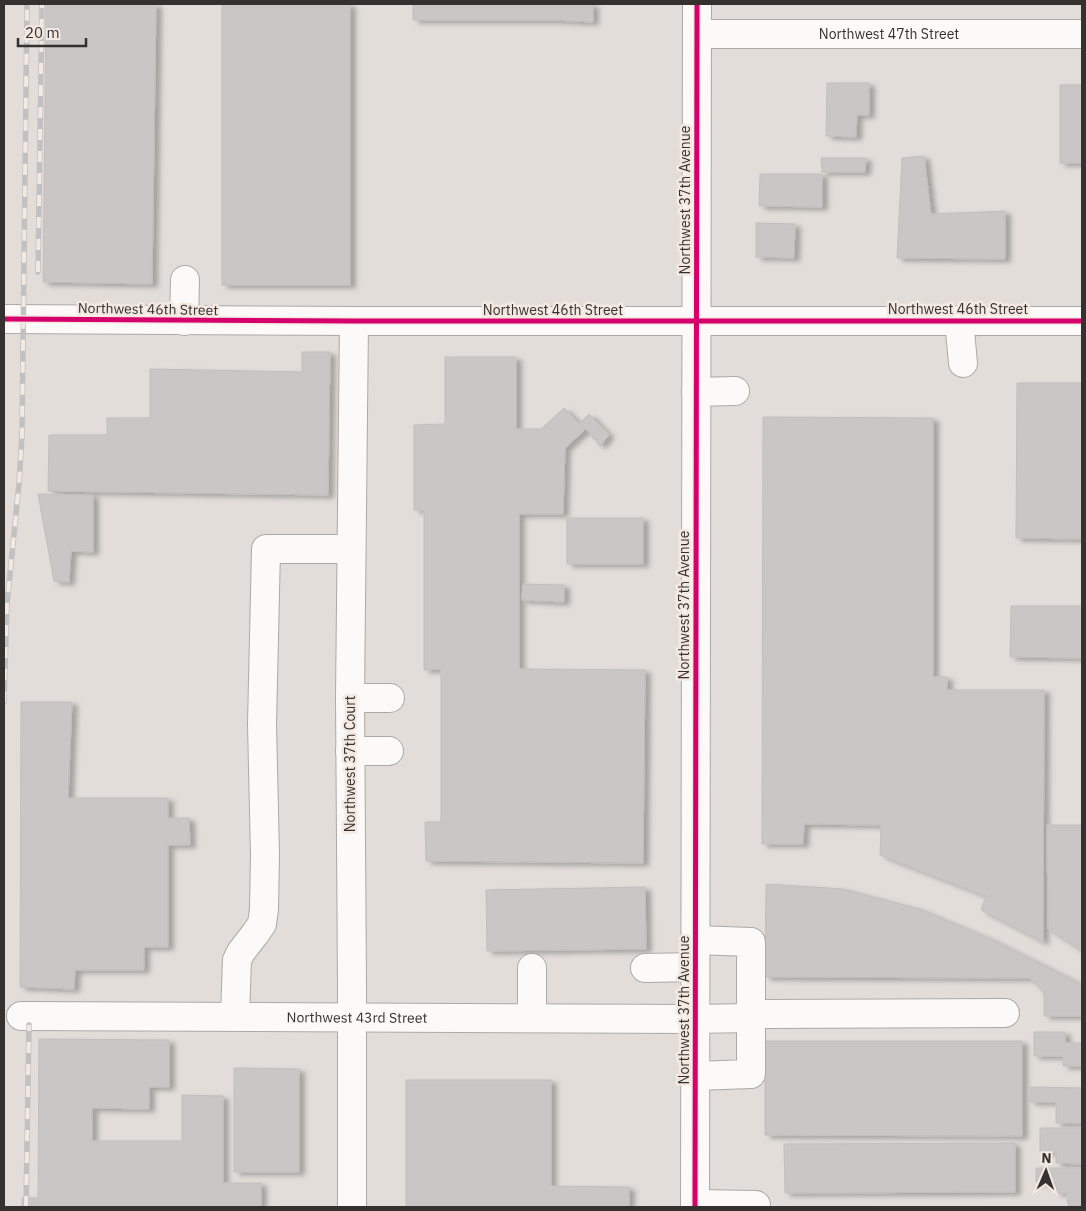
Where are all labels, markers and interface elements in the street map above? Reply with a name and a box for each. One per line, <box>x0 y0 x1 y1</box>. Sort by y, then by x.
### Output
scale bar <box>18 15 85 47</box>
text: 20 m <box>25 23 60 42</box>
street label: Northwest 47th Street <box>819 25 959 43</box>
street label: Northwest 37th Avenue <box>676 125 694 274</box>
street label: Northwest 46th Street <box>78 299 218 319</box>
street label: Northwest 46th Street <box>888 300 1028 318</box>
street label: Northwest 46th Street <box>483 301 623 319</box>
street label: Northwest 37th Avenue <box>675 530 693 679</box>
street label: Northwest 37th Court <box>341 696 359 832</box>
street label: Northwest 37th Avenue <box>675 935 693 1084</box>
street label: Northwest 43rd Street <box>287 1008 428 1027</box>
north arrow <box>1021 1146 1071 1196</box>
text: N <box>1041 1149 1052 1167</box>

